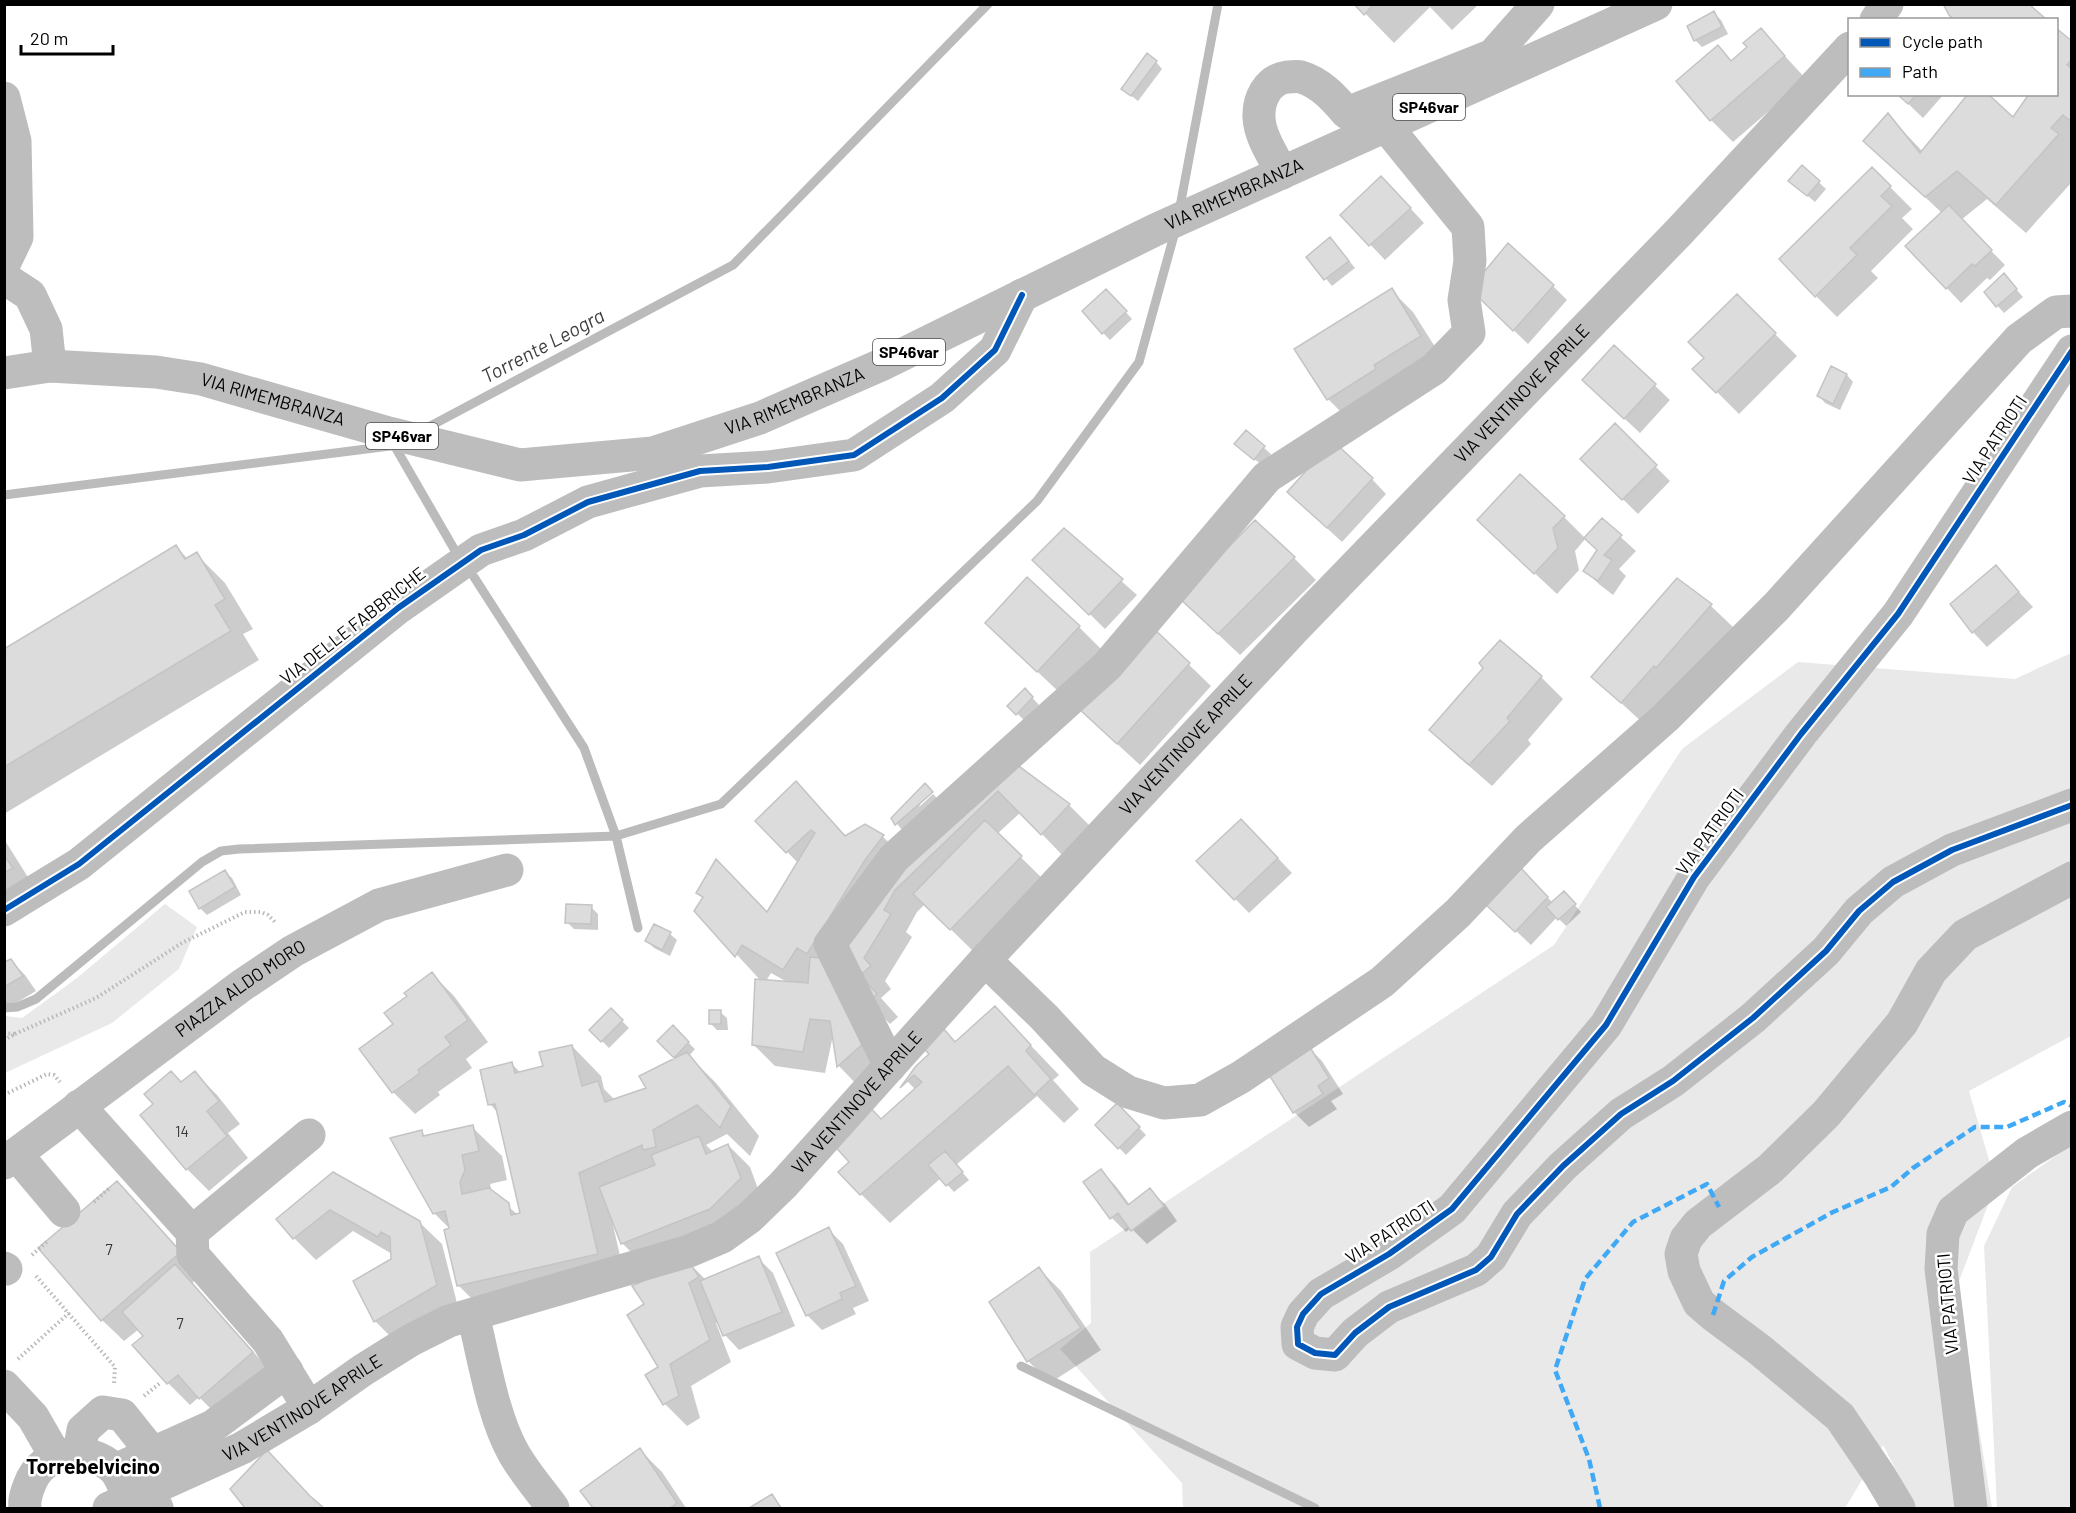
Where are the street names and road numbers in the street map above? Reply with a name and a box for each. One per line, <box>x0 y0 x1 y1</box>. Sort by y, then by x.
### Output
road number: SP46var <box>1393 94 1465 120</box>
street label: VIA RIMEMBRANZA <box>1161 153 1306 234</box>
street label: VIA VENTINOVE APRILE <box>1449 319 1593 467</box>
road number: SP46var <box>873 339 945 365</box>
street label: VIA RIMEMBRANZA <box>722 362 867 439</box>
street label: VIA RIMEMBRANZA <box>198 368 348 430</box>
street label: VIA PATRIOTI <box>1957 391 2031 488</box>
road number: SP46var <box>366 423 438 449</box>
street label: VIA DELLE FABBRICHE <box>275 561 430 689</box>
street label: VIA VENTINOVE APRILE <box>1114 669 1256 819</box>
street label: VIA PATRIOTI <box>1670 784 1748 879</box>
street label: PIAZZA ALDO MORO <box>171 934 309 1041</box>
street label: VIA VENTINOVE APRILE <box>786 1026 926 1178</box>
street label: VIA PATRIOTI <box>1341 1194 1438 1268</box>
street label: VIA PATRIOTI <box>1932 1252 1962 1356</box>
street label: VIA VENTINOVE APRILE <box>219 1349 386 1465</box>

